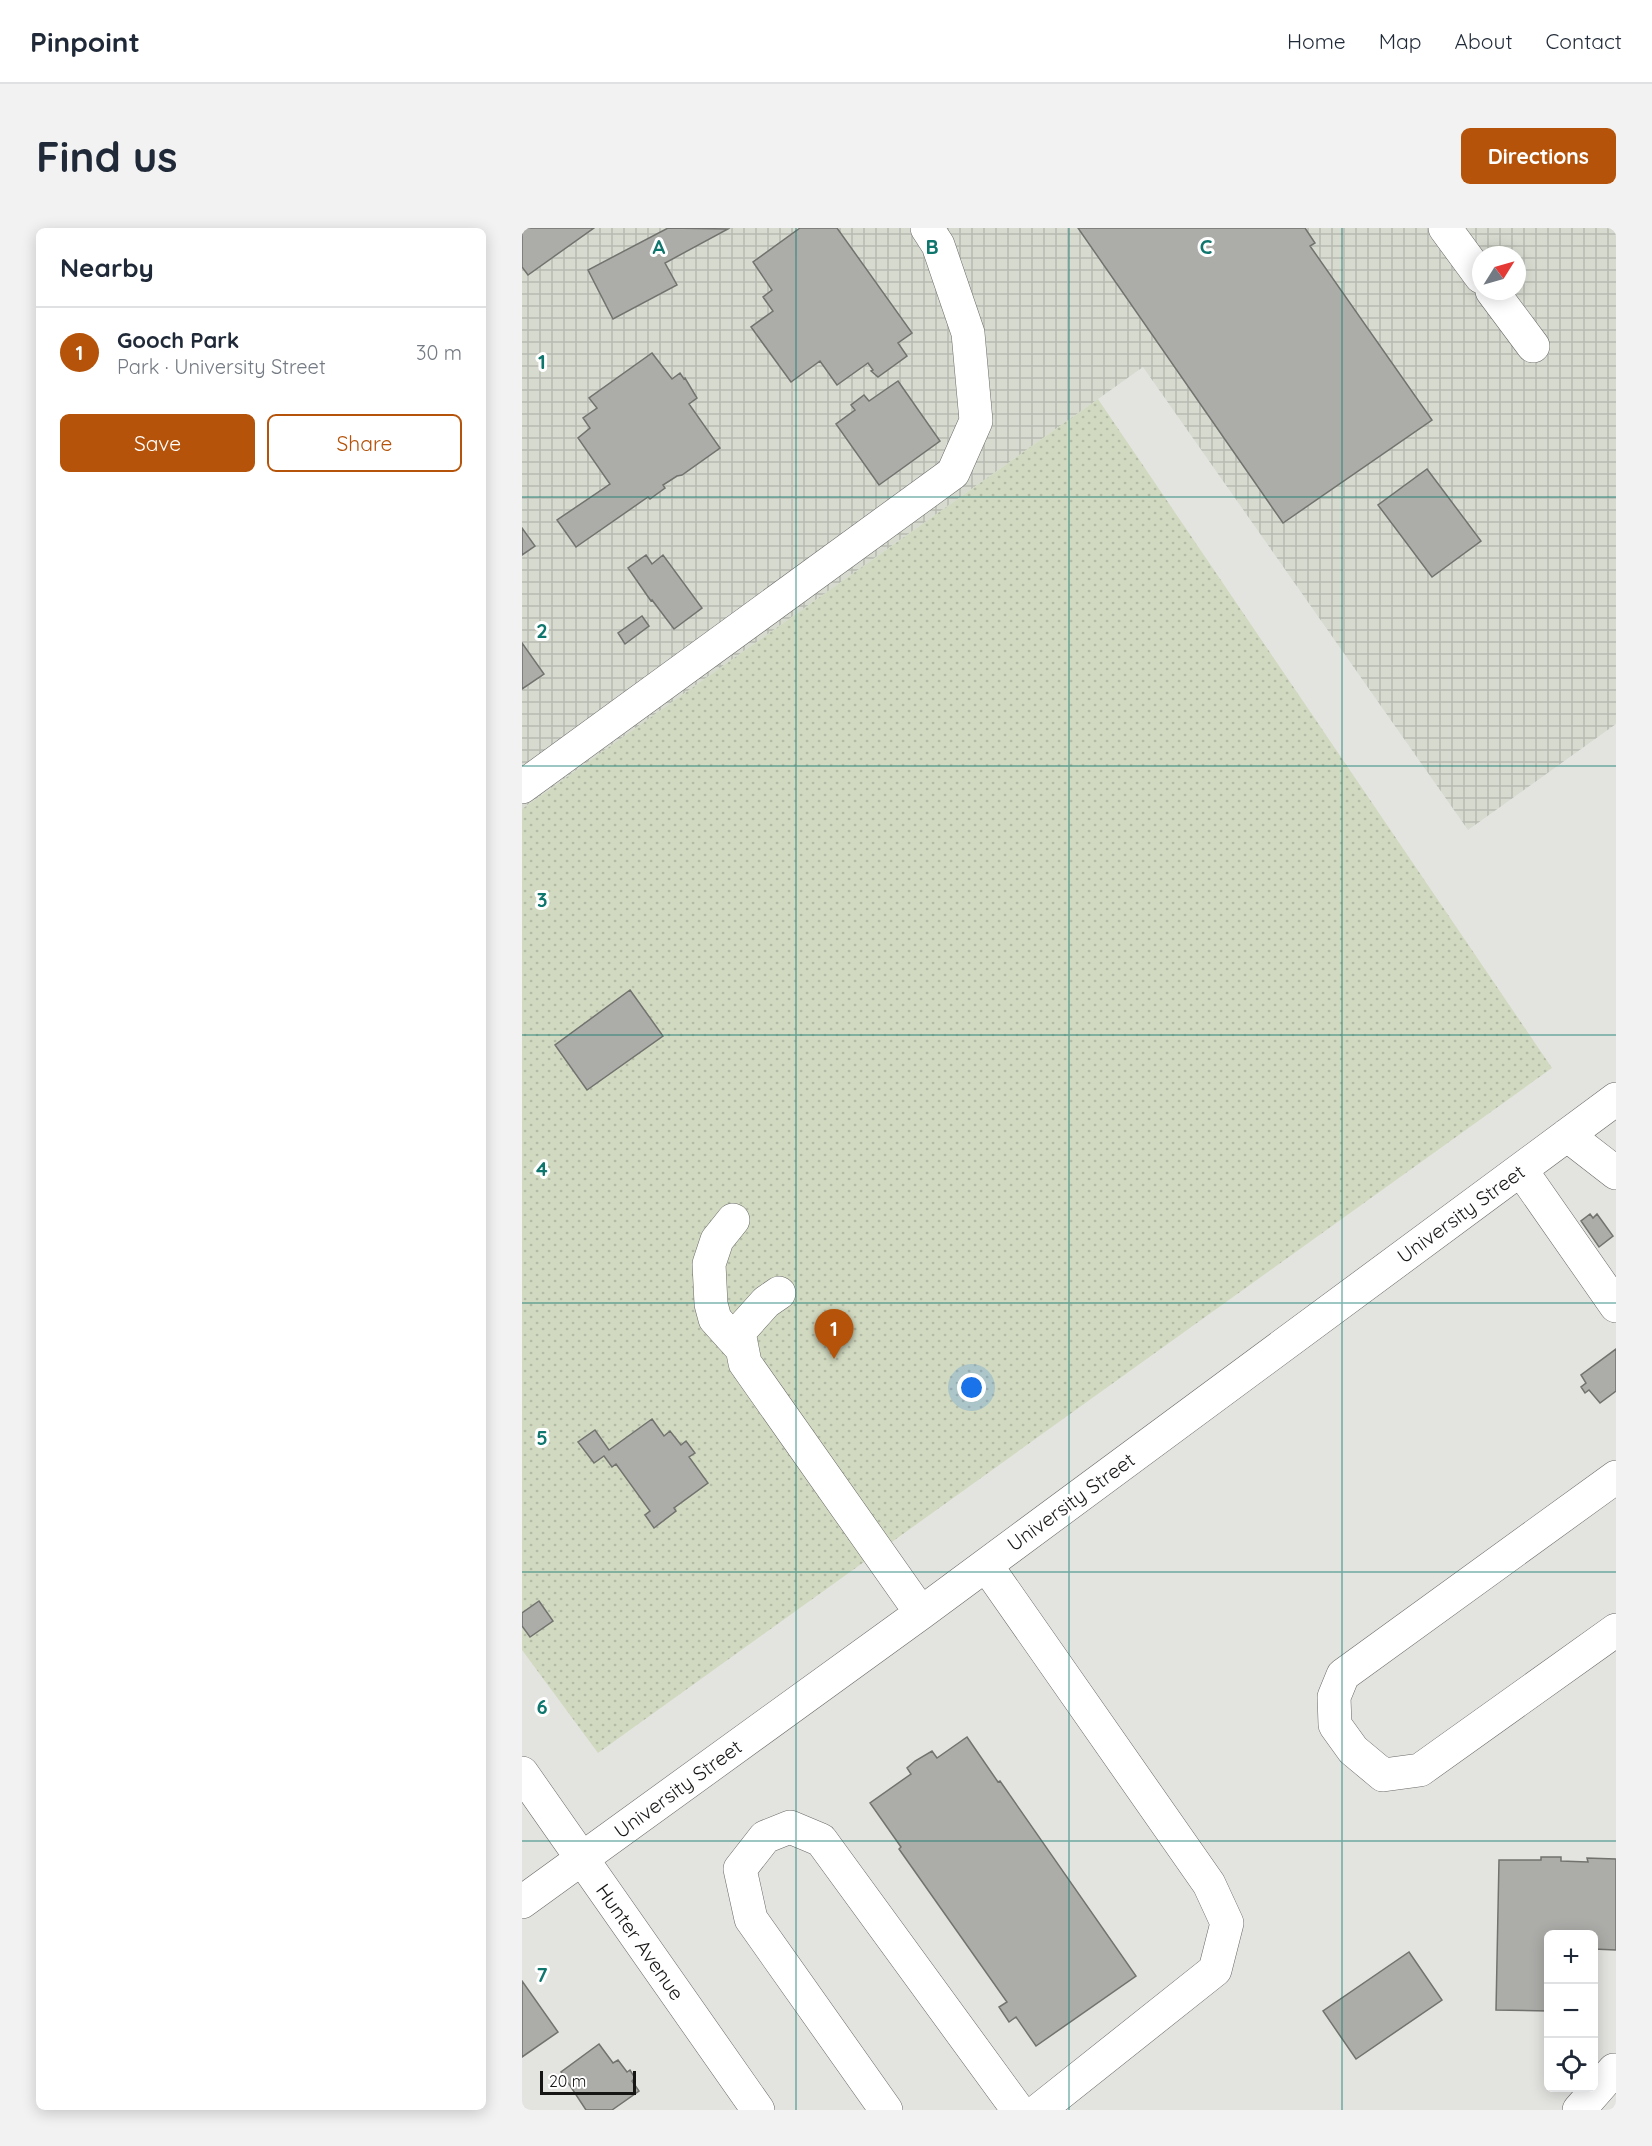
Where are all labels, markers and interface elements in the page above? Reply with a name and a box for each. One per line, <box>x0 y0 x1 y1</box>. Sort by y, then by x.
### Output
text: Pinpoint <box>30 24 140 59</box>
text: Home <box>1287 28 1346 54</box>
text: Map <box>1379 28 1422 54</box>
text: About <box>1455 28 1513 54</box>
text: Contact <box>1546 28 1622 54</box>
button: Directions <box>1461 128 1616 184</box>
text: Find us <box>36 130 178 183</box>
text: A <box>653 234 666 259</box>
text: B <box>925 234 939 259</box>
text: C <box>1200 234 1213 259</box>
north arrow <box>1472 246 1526 300</box>
text: Nearby <box>60 251 154 284</box>
text: Gooch Park <box>117 326 239 354</box>
text: 1 <box>76 340 83 365</box>
text: 30 m <box>416 340 462 365</box>
text: 1 <box>538 349 546 374</box>
text: Park · University Street <box>117 354 326 379</box>
button: Save <box>60 414 255 472</box>
button: Share <box>267 414 462 472</box>
text: 2 <box>536 618 548 643</box>
text: 3 <box>537 887 547 912</box>
text: 4 <box>536 1156 548 1181</box>
street label: University Street <box>1392 1159 1530 1268</box>
pin: 1 <box>814 1310 854 1359</box>
your location <box>957 1373 986 1402</box>
text: 5 <box>536 1425 548 1450</box>
street label: University Street <box>1002 1447 1140 1556</box>
text: 6 <box>536 1694 548 1719</box>
street label: University Street <box>609 1734 747 1843</box>
street label: Hunter Avenue <box>591 1878 690 2005</box>
map controls <box>1544 1930 1598 2092</box>
button: + <box>1544 1930 1598 1984</box>
text: 7 <box>537 1962 548 1987</box>
button: − <box>1544 1984 1598 2038</box>
button: locate <box>1544 2038 1598 2092</box>
scale bar <box>540 2068 636 2096</box>
text: 20 m <box>549 2071 586 2091</box>

